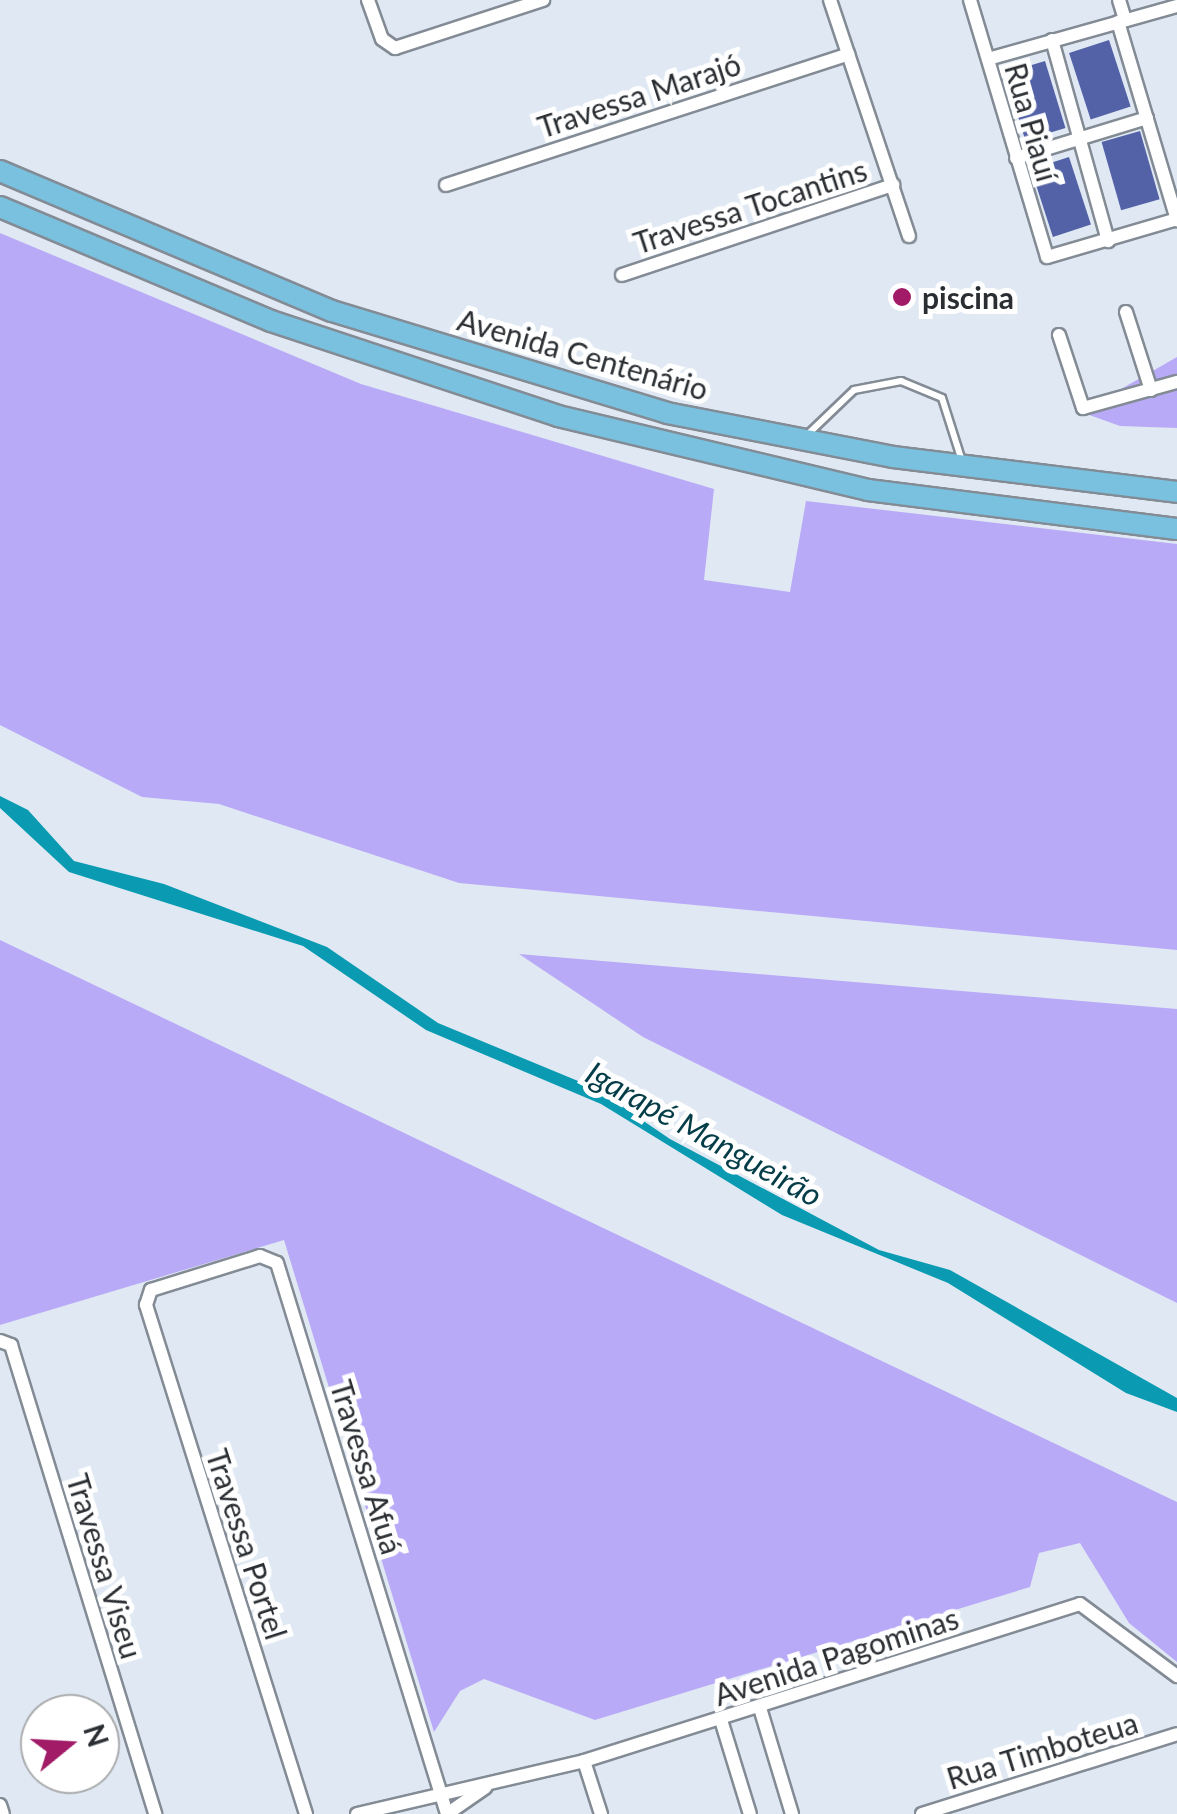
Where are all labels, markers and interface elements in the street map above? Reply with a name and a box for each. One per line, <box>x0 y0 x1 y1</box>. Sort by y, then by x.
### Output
street label: Travessa Marajó <box>533 45 745 145</box>
street label: Rua Piauí <box>998 59 1066 185</box>
street label: Travessa Tocantins <box>628 151 872 261</box>
place label: piscina <box>922 279 1014 315</box>
marker: piscina <box>891 286 913 308</box>
street label: Avenida Centenário <box>454 301 712 407</box>
water label: Igarapé Mangueirão <box>579 1053 829 1215</box>
street label: Travessa Afuá <box>323 1375 411 1559</box>
street label: Travessa Portel <box>199 1444 295 1644</box>
street label: Travessa Viseu <box>60 1469 150 1663</box>
street label: Avenida Pagominas <box>709 1600 963 1712</box>
north arrow <box>20 1694 120 1794</box>
street label: Rua Timboteua <box>942 1704 1142 1796</box>
text: N <box>77 1720 116 1751</box>

